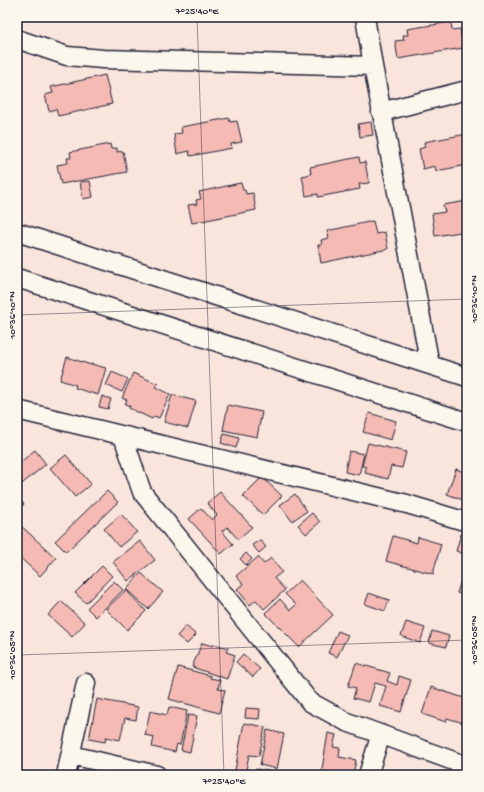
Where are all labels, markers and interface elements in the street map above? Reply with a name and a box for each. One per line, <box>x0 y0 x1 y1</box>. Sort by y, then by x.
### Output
text: 7°25'40"E <box>174 6 219 18</box>
text: 10°36'10"N <box>469 275 481 324</box>
text: 10°36'10"N <box>7 291 19 340</box>
text: 10°36'05"N <box>469 615 481 665</box>
text: 10°36'05"N <box>7 630 19 680</box>
text: 7°25'40"E <box>201 776 246 788</box>

